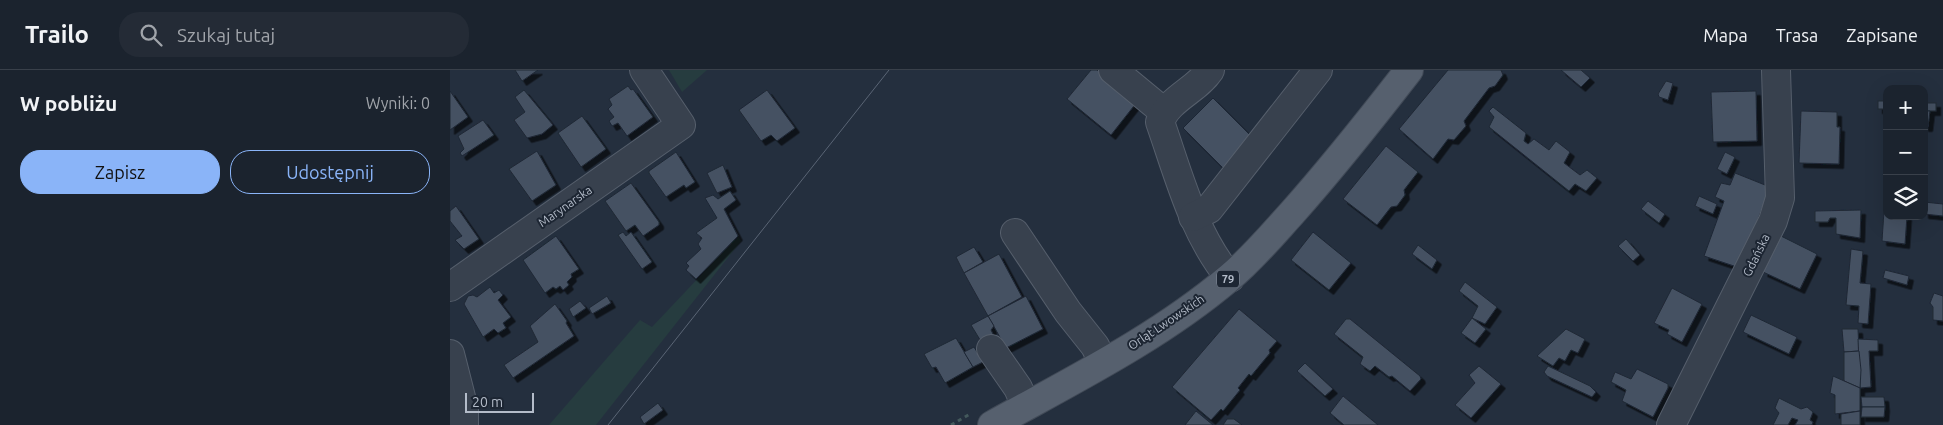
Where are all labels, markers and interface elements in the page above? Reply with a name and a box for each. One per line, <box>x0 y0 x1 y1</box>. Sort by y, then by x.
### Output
search box <box>119 12 469 57</box>
text: Trailo <box>25 21 89 48</box>
icon: search <box>137 21 165 49</box>
text: Szukaj tutaj <box>177 24 275 46</box>
text: Mapa <box>1703 25 1748 45</box>
text: Trasa <box>1776 25 1818 45</box>
text: Zapisane <box>1846 25 1918 45</box>
map controls <box>1883 85 1928 220</box>
button: + <box>1883 85 1928 130</box>
text: W pobliżu <box>20 91 117 115</box>
text: Wyniki: 0 <box>366 94 430 112</box>
button: − <box>1883 130 1928 175</box>
button: Zapisz <box>20 150 220 194</box>
button: Udostępnij <box>230 150 430 194</box>
button: layers <box>1883 175 1928 220</box>
street label: Marynarska <box>536 183 594 229</box>
street label: Gdańska <box>1740 232 1772 278</box>
road number: 79 <box>1217 270 1239 288</box>
street label: Orląt Lwowskich <box>1126 292 1206 352</box>
scale bar <box>465 390 534 413</box>
text: 20 m <box>472 394 503 410</box>

